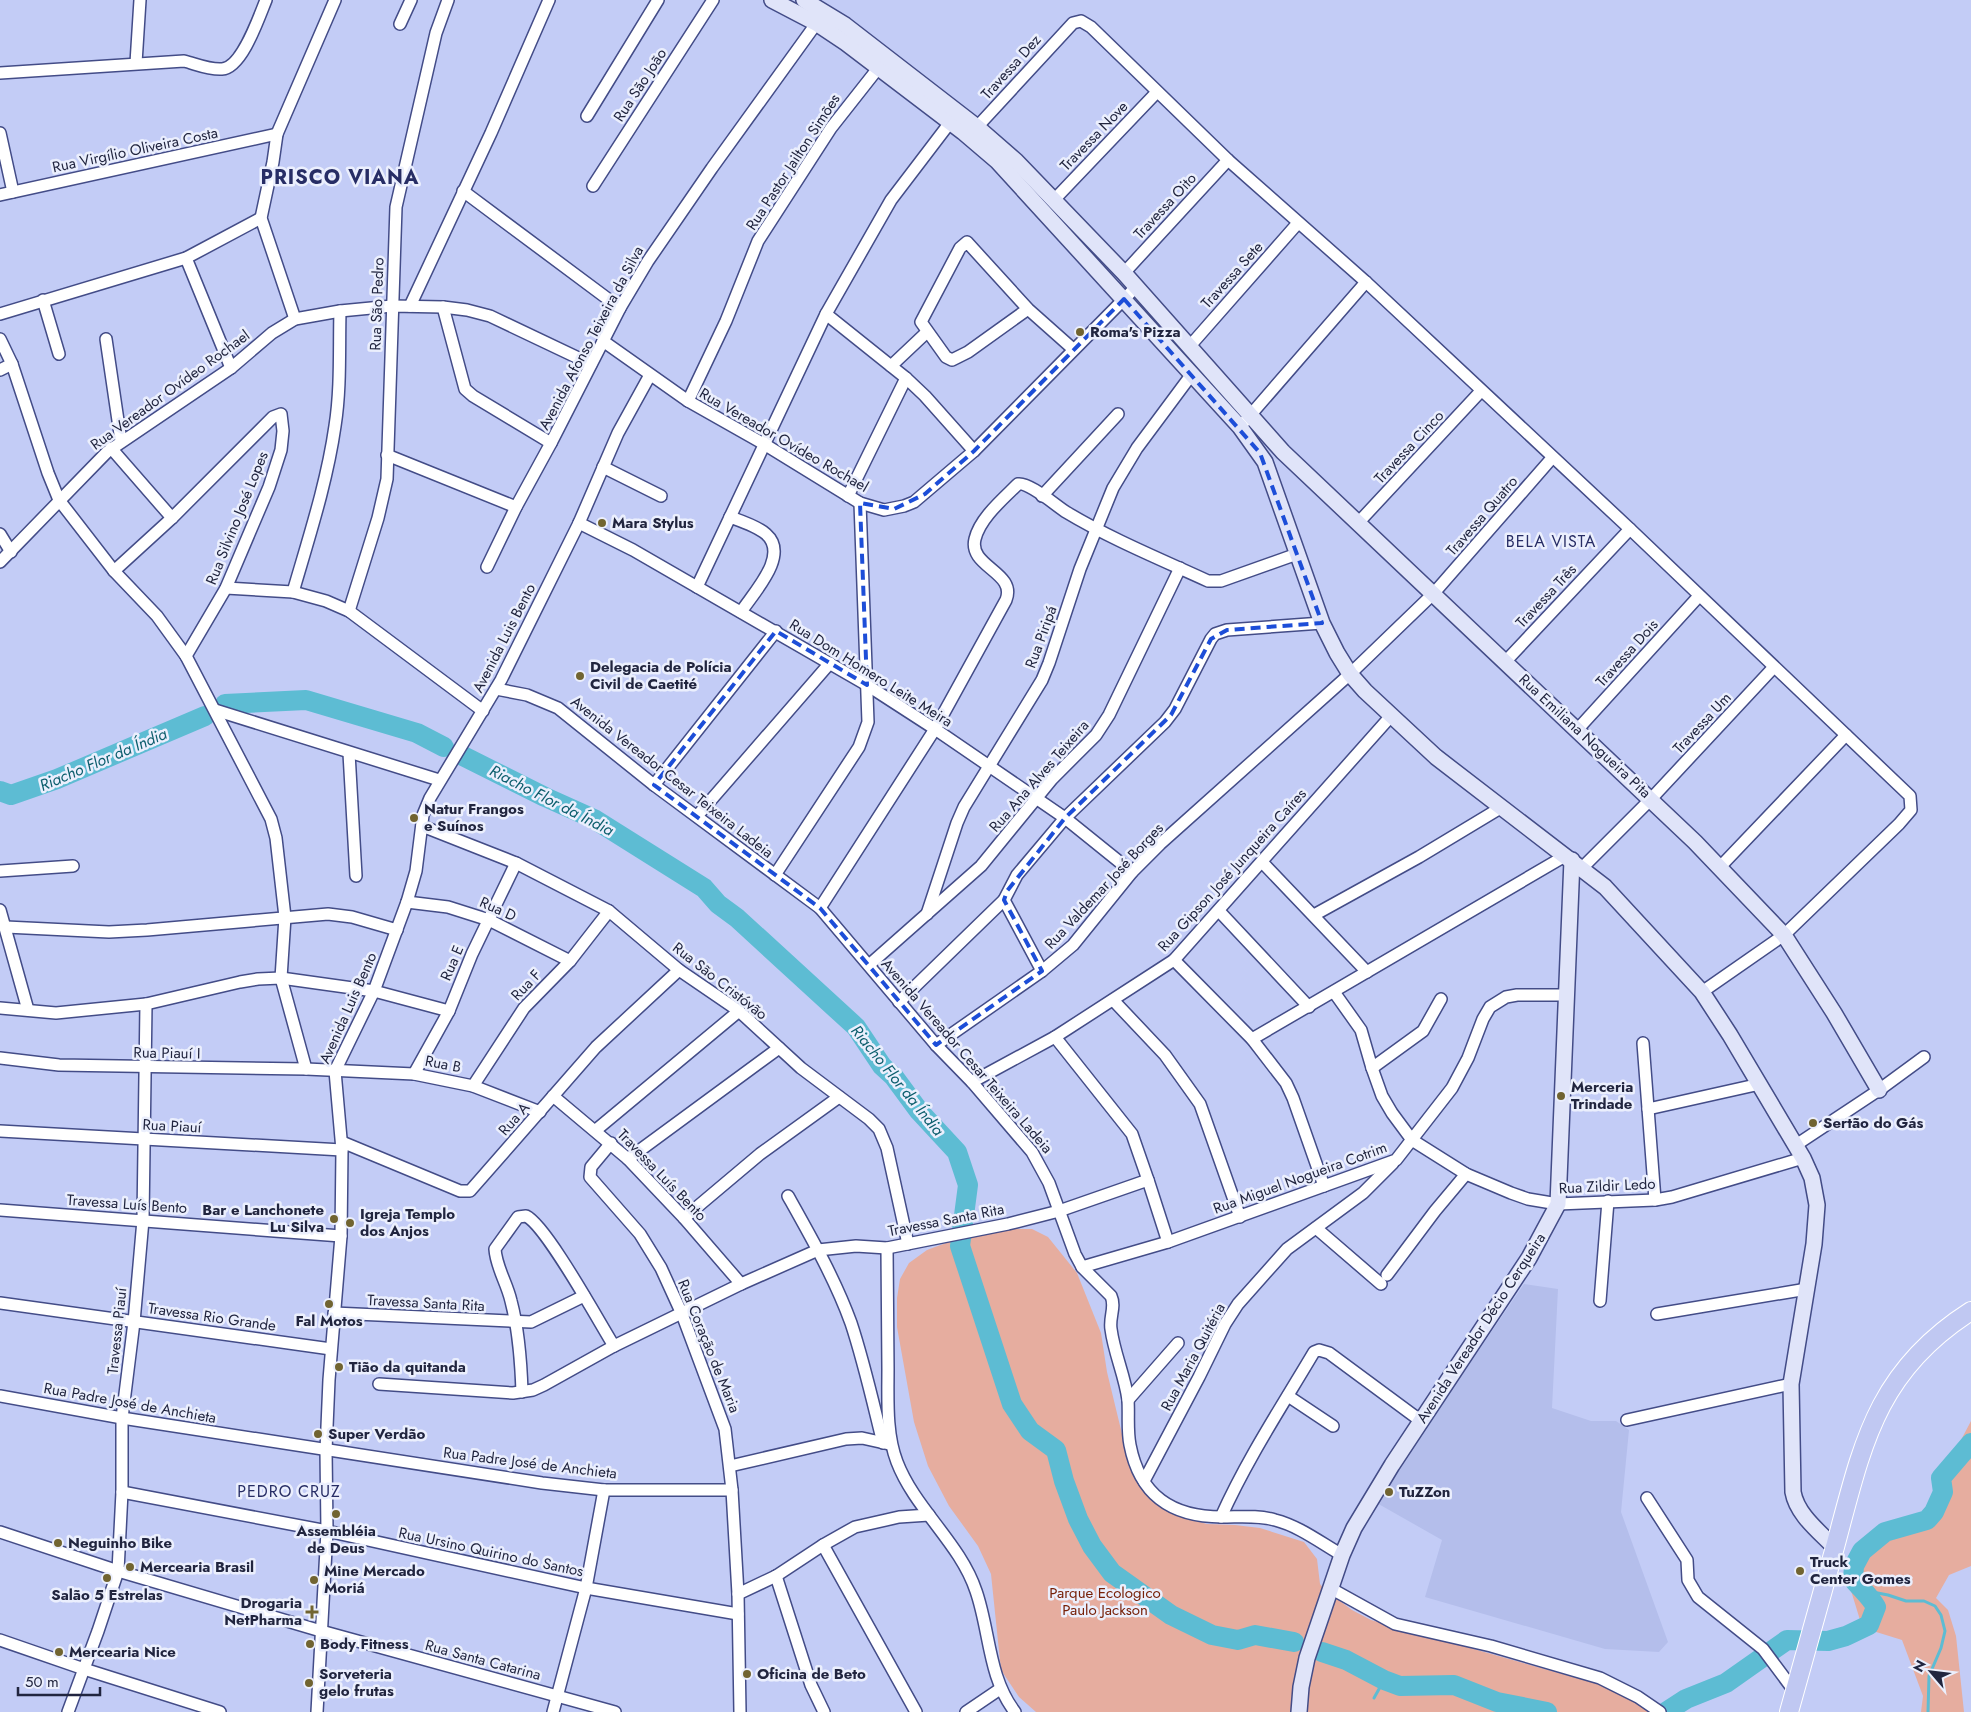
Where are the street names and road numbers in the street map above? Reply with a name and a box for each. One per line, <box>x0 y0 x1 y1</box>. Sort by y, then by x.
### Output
street label: Travessa Dez <box>976 30 1046 104</box>
street label: Rua São João <box>608 44 672 126</box>
street label: Rua Pastor Jailton Simões <box>741 90 845 234</box>
street label: Travessa Nove <box>1055 96 1133 176</box>
street label: Rua Virgílio Oliveira Costa <box>50 122 220 178</box>
street label: Travessa Oito <box>1128 168 1202 244</box>
street label: Travessa Sete <box>1196 237 1268 313</box>
street label: Avenida Afonso Teixeira da Silva <box>533 242 649 434</box>
street label: Rua São Pedro <box>364 257 390 351</box>
street label: Rua Vereador Ovídeo Rochael <box>86 325 254 455</box>
street label: Rua Vereador Ovídeo Rochael <box>695 382 873 498</box>
street label: Travessa Cinco <box>1369 405 1449 489</box>
street label: Rua Silvino José Lopes <box>200 448 274 588</box>
street label: Travessa Quatro <box>1441 471 1523 561</box>
street label: Travessa Três <box>1511 559 1581 633</box>
street label: Avenida Luis Bento <box>467 580 541 696</box>
street label: Rua Piripá <box>1020 603 1062 671</box>
street label: Rua Dom Homero Leite Meira <box>785 614 957 732</box>
street label: Travessa Dois <box>1591 614 1663 692</box>
street label: Rua Emiliana Nogueira Pita <box>1514 669 1656 803</box>
street label: Travessa Um <box>1668 687 1736 759</box>
street label: Avenida Vereador Cesar Teixeira Ladeia <box>566 691 778 863</box>
street label: Rua Ana Alves Teixeira <box>984 715 1094 837</box>
street label: Rua Gipson José Junqueira Caíres <box>1153 783 1311 957</box>
street label: Rua Valdemar José Borges <box>1039 818 1169 954</box>
street label: Rua D <box>476 891 520 927</box>
street label: Rua São Cristóvão <box>668 937 772 1025</box>
street label: Rua E <box>435 942 469 984</box>
street label: Avenida Luis Bento <box>314 949 382 1067</box>
street label: Avenida Vereador Cesar Teixeira Ladeia <box>876 954 1058 1158</box>
street label: Rua F <box>506 965 546 1005</box>
street label: Rua Piauí I <box>133 1041 201 1065</box>
street label: Rua B <box>423 1050 463 1078</box>
street label: Rua A <box>493 1097 535 1141</box>
street label: Rua Piauí <box>142 1113 203 1139</box>
street label: Travessa Luís Bento <box>612 1124 712 1226</box>
street label: Rua Miguel Nogueira Cotrim <box>1210 1136 1390 1220</box>
street label: Rua Zildir Ledo <box>1558 1172 1656 1200</box>
street label: Travessa Luís Bento <box>66 1189 188 1219</box>
street label: Travessa Santa Rita <box>886 1198 1006 1242</box>
street label: Avenida Vereador Décio Cerqueira <box>1411 1229 1551 1427</box>
street label: Rua Coração de Maria <box>672 1276 746 1416</box>
street label: Travessa Piauí <box>102 1285 133 1375</box>
street label: Travessa Santa Rita <box>367 1289 485 1317</box>
street label: Travessa Rio Grande <box>147 1297 278 1337</box>
street label: Rua Maria Quitéria <box>1155 1299 1231 1415</box>
street label: Rua Padre José de Anchieta <box>42 1377 218 1429</box>
street label: Rua Padre José de Anchieta <box>442 1441 618 1485</box>
street label: Rua Ursino Quirino do Santos <box>396 1522 586 1582</box>
street label: Rua Santa Catarina <box>423 1634 543 1686</box>

